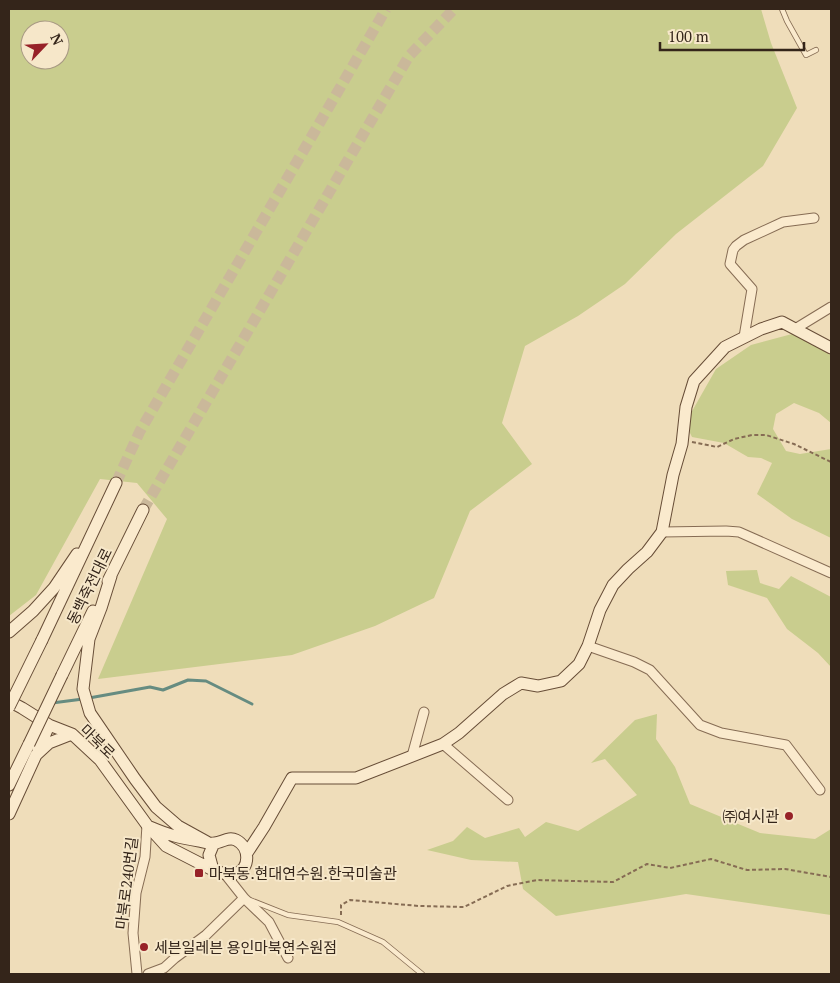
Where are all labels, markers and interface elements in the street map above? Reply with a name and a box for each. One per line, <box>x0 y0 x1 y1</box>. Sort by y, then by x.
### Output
north arrow <box>20 20 70 70</box>
scale bar <box>660 20 804 52</box>
text: 100 m <box>668 26 709 46</box>
text: N <box>46 30 68 48</box>
street label: 동백죽전대로 <box>62 544 116 628</box>
street label: 마북로 <box>76 719 120 763</box>
place label: ㈜여시관 <box>723 806 779 826</box>
marker: ㈜여시관 <box>783 810 795 822</box>
street label: 마북로240번길 <box>110 836 142 930</box>
place label: 마북동.현대연수원.한국미술관 <box>209 863 397 883</box>
marker: 마북동.현대연수원.한국미술관 <box>193 867 205 879</box>
place label: 세븐일레븐 용인마북연수원점 <box>154 937 337 957</box>
marker: 세븐일레븐 용인마북연수원점 <box>138 941 150 953</box>

